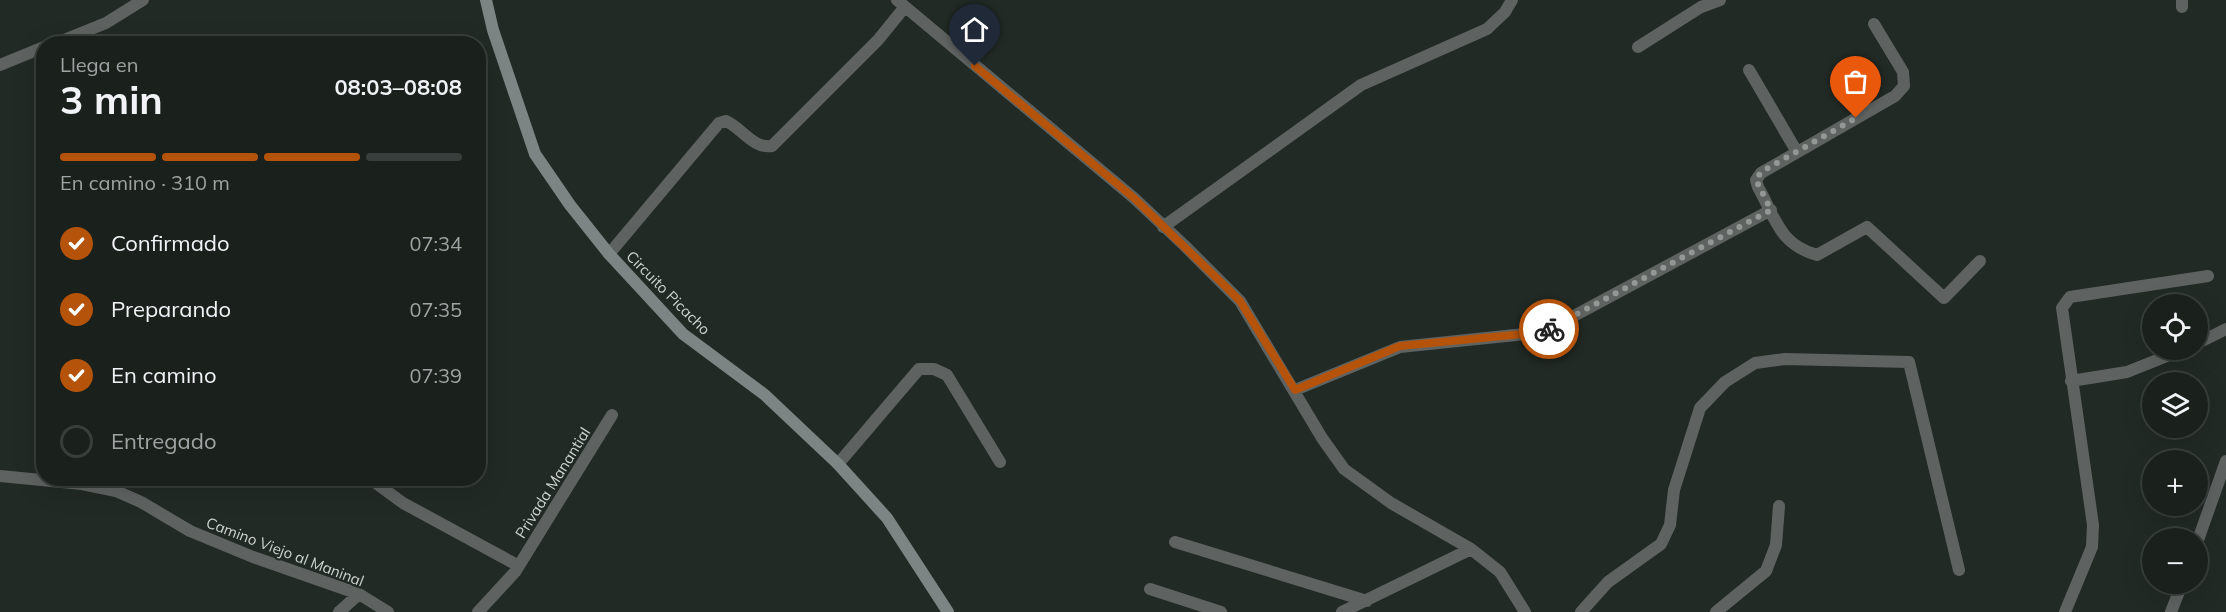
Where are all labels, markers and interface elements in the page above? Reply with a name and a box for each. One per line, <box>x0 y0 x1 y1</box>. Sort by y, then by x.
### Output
pin <box>949 4 1000 66</box>
icon: home <box>958 13 991 46</box>
text: Llega en <box>60 52 138 77</box>
pin <box>1830 56 1881 118</box>
icon: bag <box>1839 65 1872 98</box>
text: 08:03–08:08 <box>334 73 462 101</box>
text: 3 min <box>60 75 163 124</box>
text: En camino · 310 m <box>60 170 230 195</box>
icon: check <box>60 227 93 260</box>
text: Confirmado <box>111 229 230 257</box>
text: 07:34 <box>409 231 462 256</box>
street label: Circuito Picacho <box>622 247 714 339</box>
icon: check <box>60 293 93 326</box>
map controls <box>2142 294 2208 594</box>
button: locate <box>2142 294 2208 360</box>
text: Preparando <box>111 295 231 323</box>
text: 07:35 <box>409 297 462 322</box>
courier <box>1519 299 1579 359</box>
icon: bike <box>1533 313 1566 346</box>
icon: check <box>60 359 93 392</box>
text: En camino <box>111 361 217 389</box>
text: 07:39 <box>409 363 462 388</box>
button: layers <box>2142 372 2208 438</box>
street label: Privada Manantial <box>511 424 594 542</box>
text: Entregado <box>111 427 217 455</box>
button: + <box>2142 450 2208 516</box>
street label: Camino Viejo al Maninal <box>204 513 367 590</box>
button: − <box>2142 528 2208 594</box>

